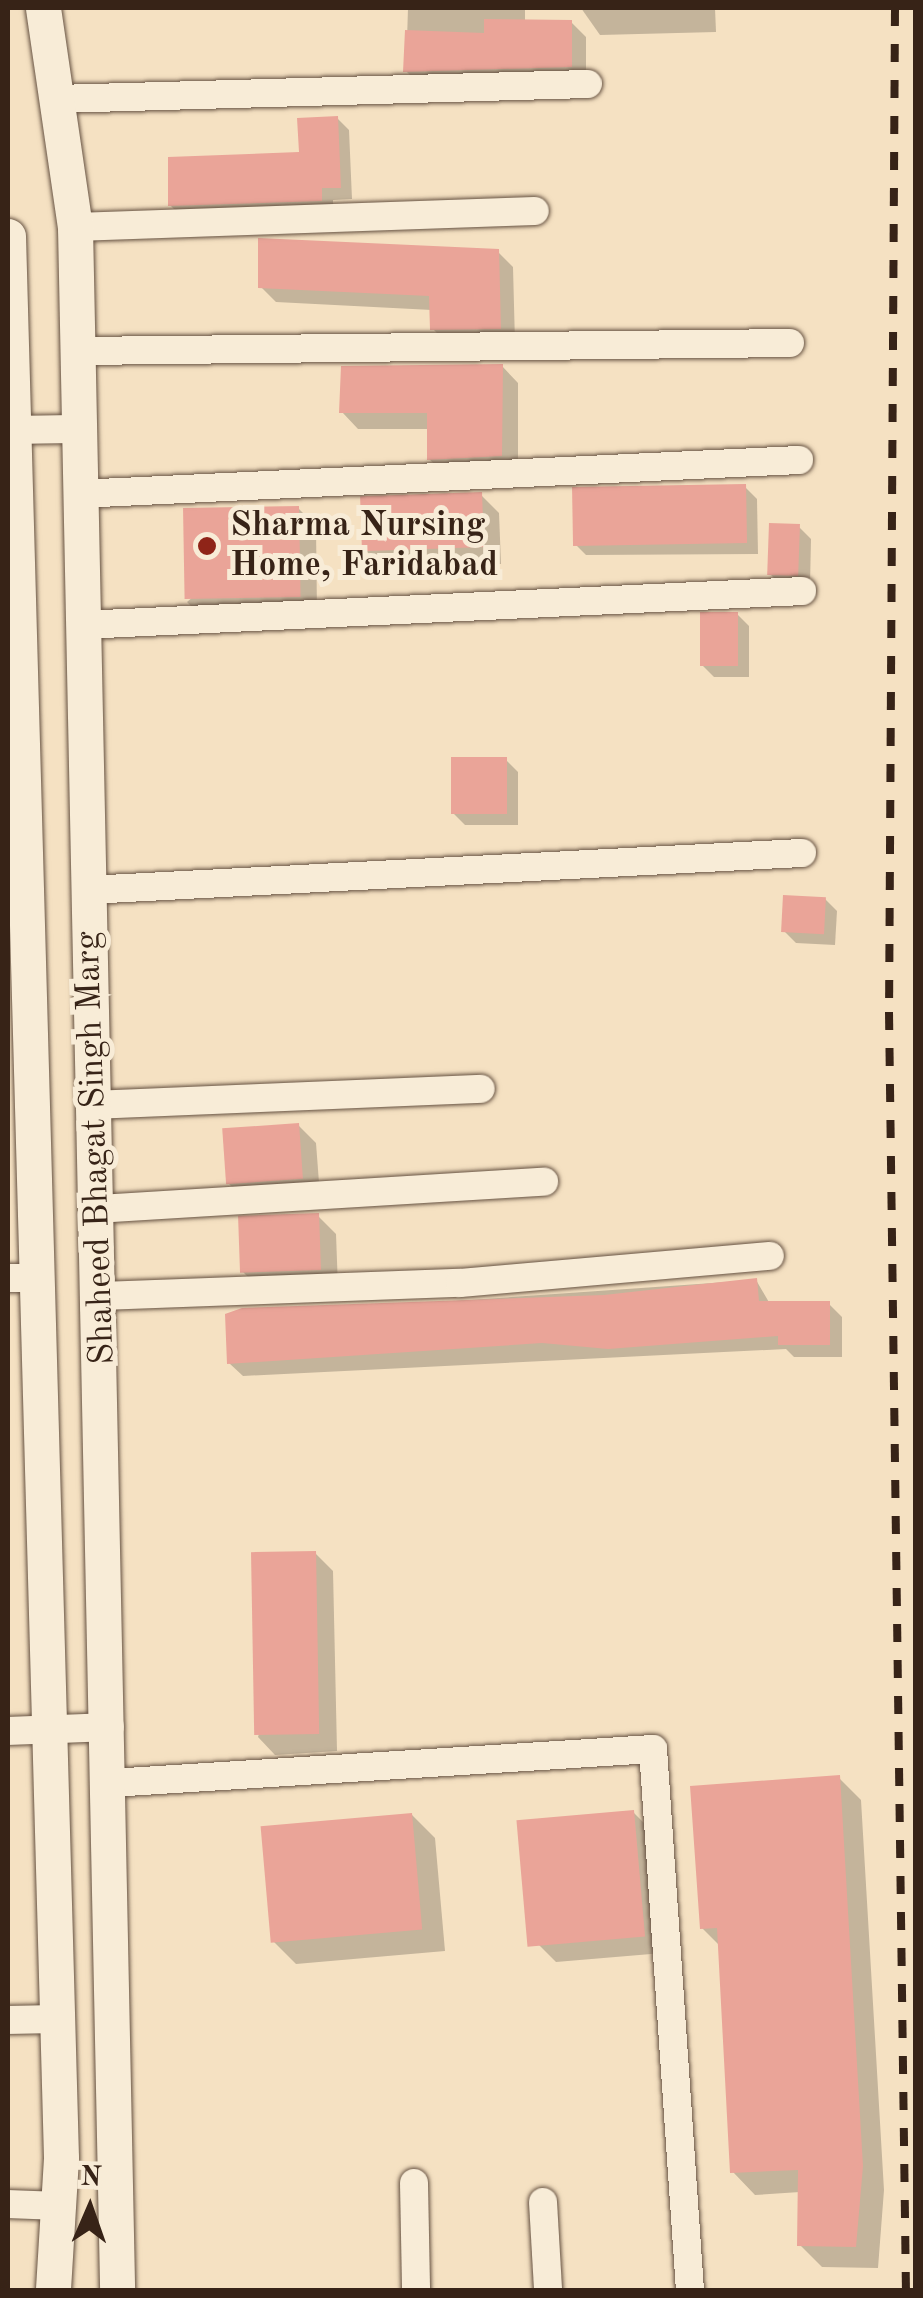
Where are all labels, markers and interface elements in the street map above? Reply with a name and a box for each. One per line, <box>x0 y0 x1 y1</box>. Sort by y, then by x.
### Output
place label: Sharma Nursing Home, Faridabad <box>230 505 498 587</box>
marker: Sharma Nursing Home, Faridabad <box>194 533 220 559</box>
street label: Shaheed Bhagat Singh Marg <box>67 931 125 1365</box>
north arrow <box>40 2158 140 2258</box>
text: N <box>80 2164 102 2192</box>

